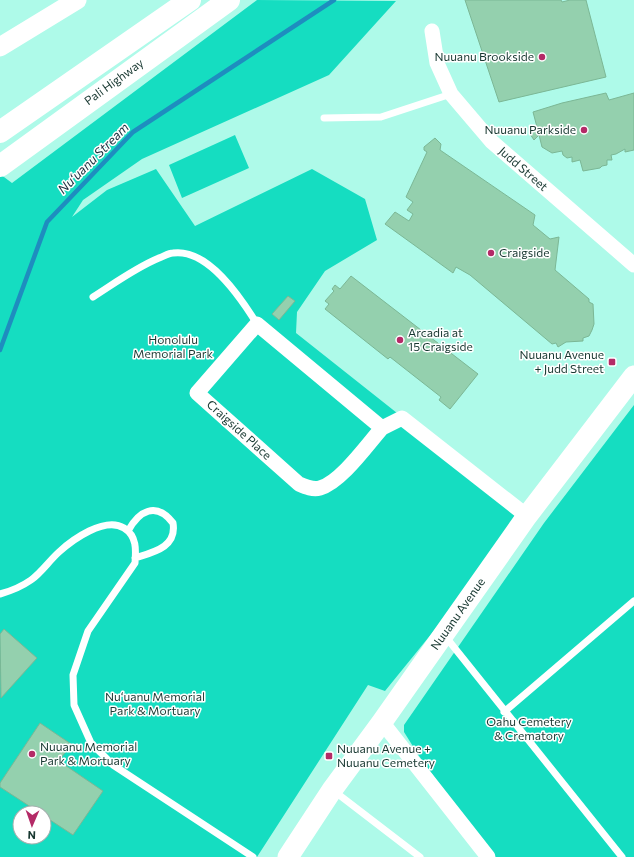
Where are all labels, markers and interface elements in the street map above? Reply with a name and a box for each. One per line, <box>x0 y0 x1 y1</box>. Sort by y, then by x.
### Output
place label: Nuuanu Brookside <box>434 49 534 63</box>
marker: Nuuanu Brookside <box>537 52 547 62</box>
street label: Pali Highway <box>81 55 146 107</box>
water label: Nuʻuanu Stream <box>54 119 132 197</box>
place label: Nuuanu Parkside <box>484 122 576 136</box>
marker: Nuuanu Parkside <box>579 125 589 135</box>
street label: Judd Street <box>496 143 551 194</box>
place label: Craigside <box>499 245 550 259</box>
marker: Craigside <box>486 248 496 258</box>
place label: Arcadia at 15 Craigside <box>408 325 473 353</box>
park label: Honolulu Memorial Park <box>133 332 214 360</box>
marker: Arcadia at 15 Craigside <box>395 335 405 345</box>
place label: Nuuanu Avenue + Judd Street <box>519 347 604 376</box>
marker: Nuuanu Avenue + Judd Street <box>607 357 617 367</box>
street label: Craigside Place <box>205 397 275 462</box>
street label: Nuuanu Avenue <box>427 575 487 652</box>
park label: Nuʻuanu Memorial Park & Mortuary <box>105 689 205 717</box>
park label: Oahu Cemetery & Crematory <box>486 714 572 742</box>
place label: Nuuanu Memorial Park & Mortuary <box>40 739 137 767</box>
place label: Nuuanu Avenue + Nuuanu Cemetery <box>337 741 435 769</box>
marker: Nuuanu Memorial Park & Mortuary <box>27 749 37 759</box>
marker: Nuuanu Avenue + Nuuanu Cemetery <box>324 751 334 761</box>
north arrow <box>12 805 52 845</box>
text: N <box>27 829 36 842</box>

